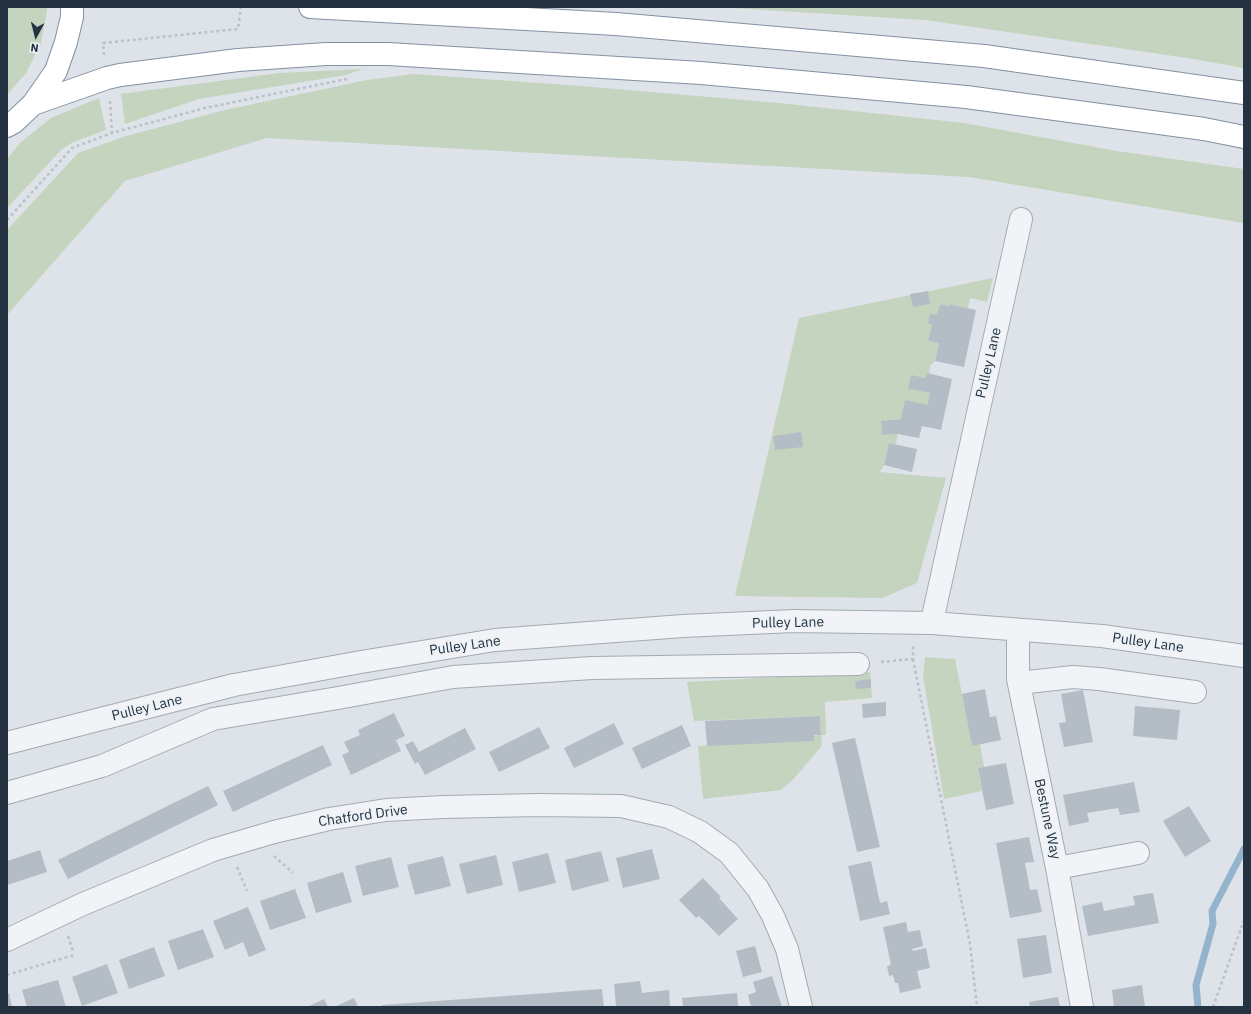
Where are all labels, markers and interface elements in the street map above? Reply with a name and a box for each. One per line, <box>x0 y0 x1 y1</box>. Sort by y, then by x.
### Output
north arrow <box>16 16 56 56</box>
text: N <box>30 40 39 55</box>
street label: Pulley Lane <box>973 326 1005 400</box>
street label: Pulley Lane <box>752 614 824 632</box>
street label: Pulley Lane <box>1111 630 1185 656</box>
street label: Pulley Lane <box>428 633 502 659</box>
street label: Pulley Lane <box>110 691 184 725</box>
street label: Bestune Way <box>1030 777 1064 861</box>
street label: Chatford Drive <box>317 801 409 831</box>

